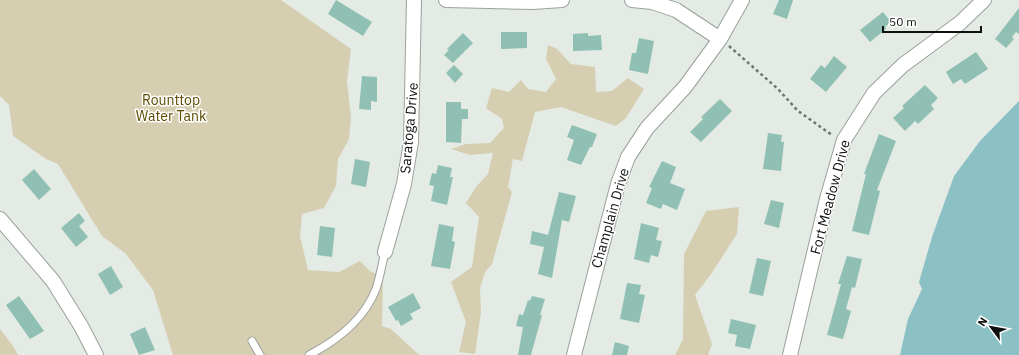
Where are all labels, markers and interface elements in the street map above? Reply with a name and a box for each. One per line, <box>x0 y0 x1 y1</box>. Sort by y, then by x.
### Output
scale bar <box>883 8 981 34</box>
text: 50 m <box>889 14 917 29</box>
street label: Saratoga Drive <box>396 81 422 174</box>
park label: Rounttop Water Tank <box>136 91 207 125</box>
street label: Fort Meadow Drive <box>806 138 854 256</box>
street label: Champlain Drive <box>587 166 633 270</box>
north arrow <box>971 307 1011 347</box>
text: N <box>974 315 991 329</box>

